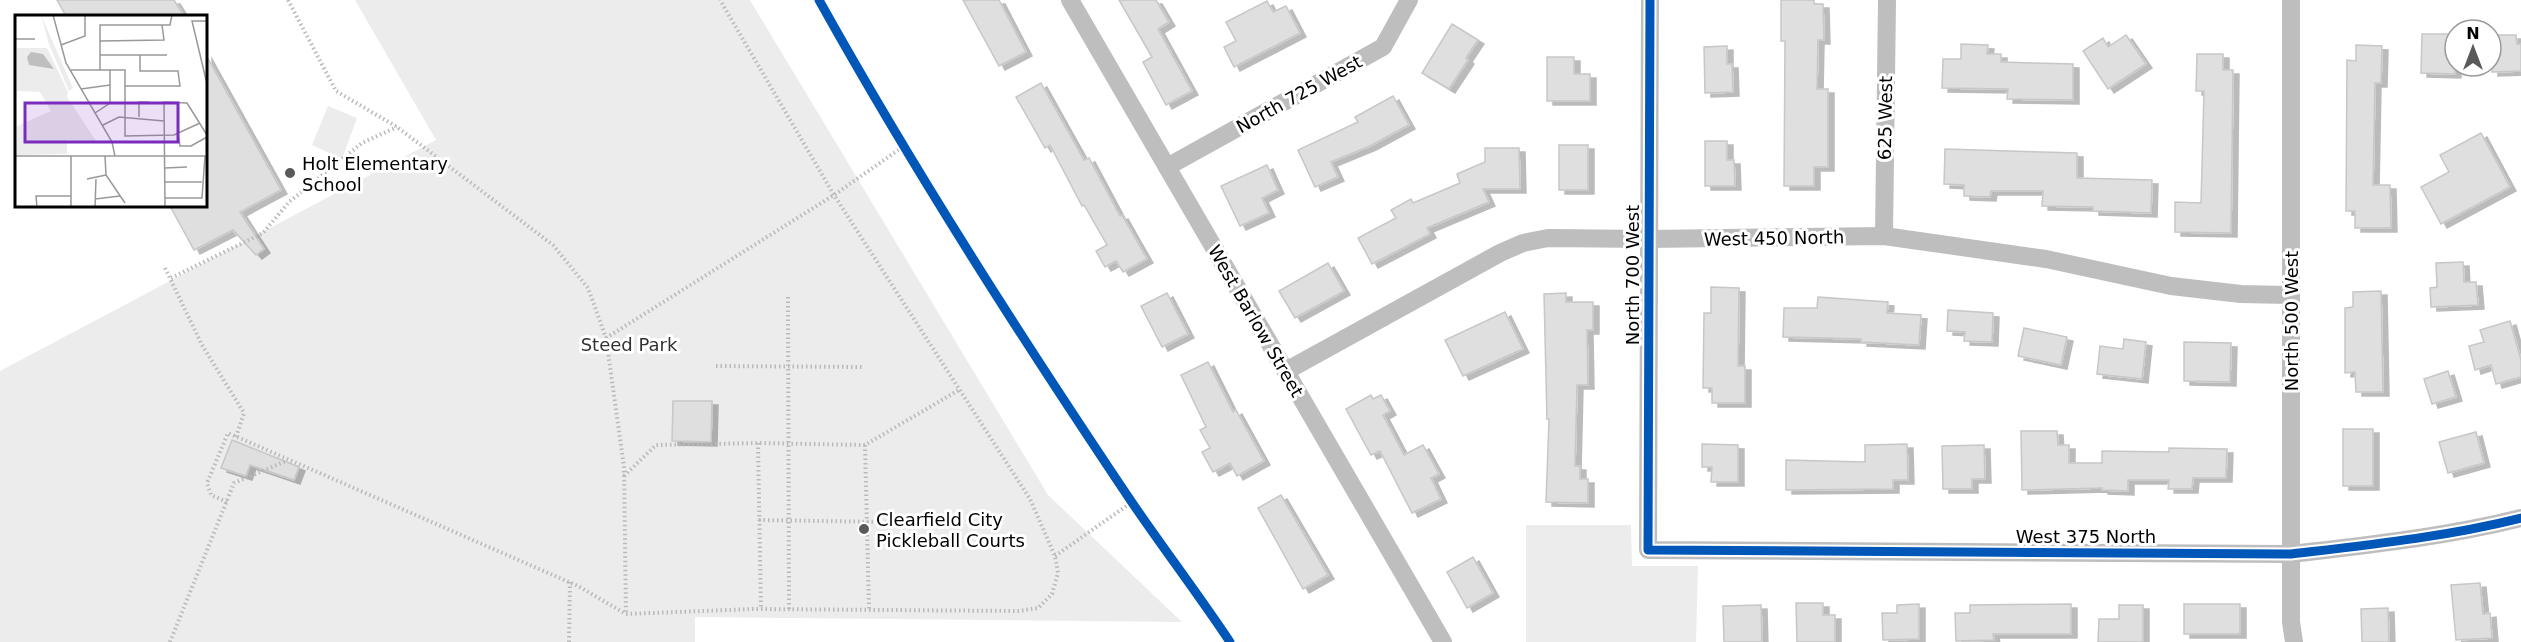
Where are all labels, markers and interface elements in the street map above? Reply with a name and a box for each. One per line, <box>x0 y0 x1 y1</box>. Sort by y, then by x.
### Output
inset map <box>15 15 207 207</box>
north arrow <box>2443 18 2503 78</box>
text: N <box>2466 24 2480 43</box>
street label: North 725 West <box>1233 51 1365 137</box>
street label: 625 West <box>1874 76 1896 160</box>
place label: Holt Elementary School <box>302 153 448 195</box>
marker: Holt Elementary School <box>283 166 297 180</box>
street label: North 700 West <box>1622 205 1643 345</box>
street label: West 450 North <box>1704 226 1844 250</box>
street label: West Barlow Street <box>1204 241 1308 401</box>
street label: North 500 West <box>2281 251 2302 391</box>
park label: Steed Park <box>581 334 678 355</box>
place label: Clearfield City Pickleball Courts <box>876 509 1025 551</box>
marker: Clearfield City Pickleball Courts <box>857 522 871 536</box>
street label: West 375 North <box>2016 526 2156 547</box>

